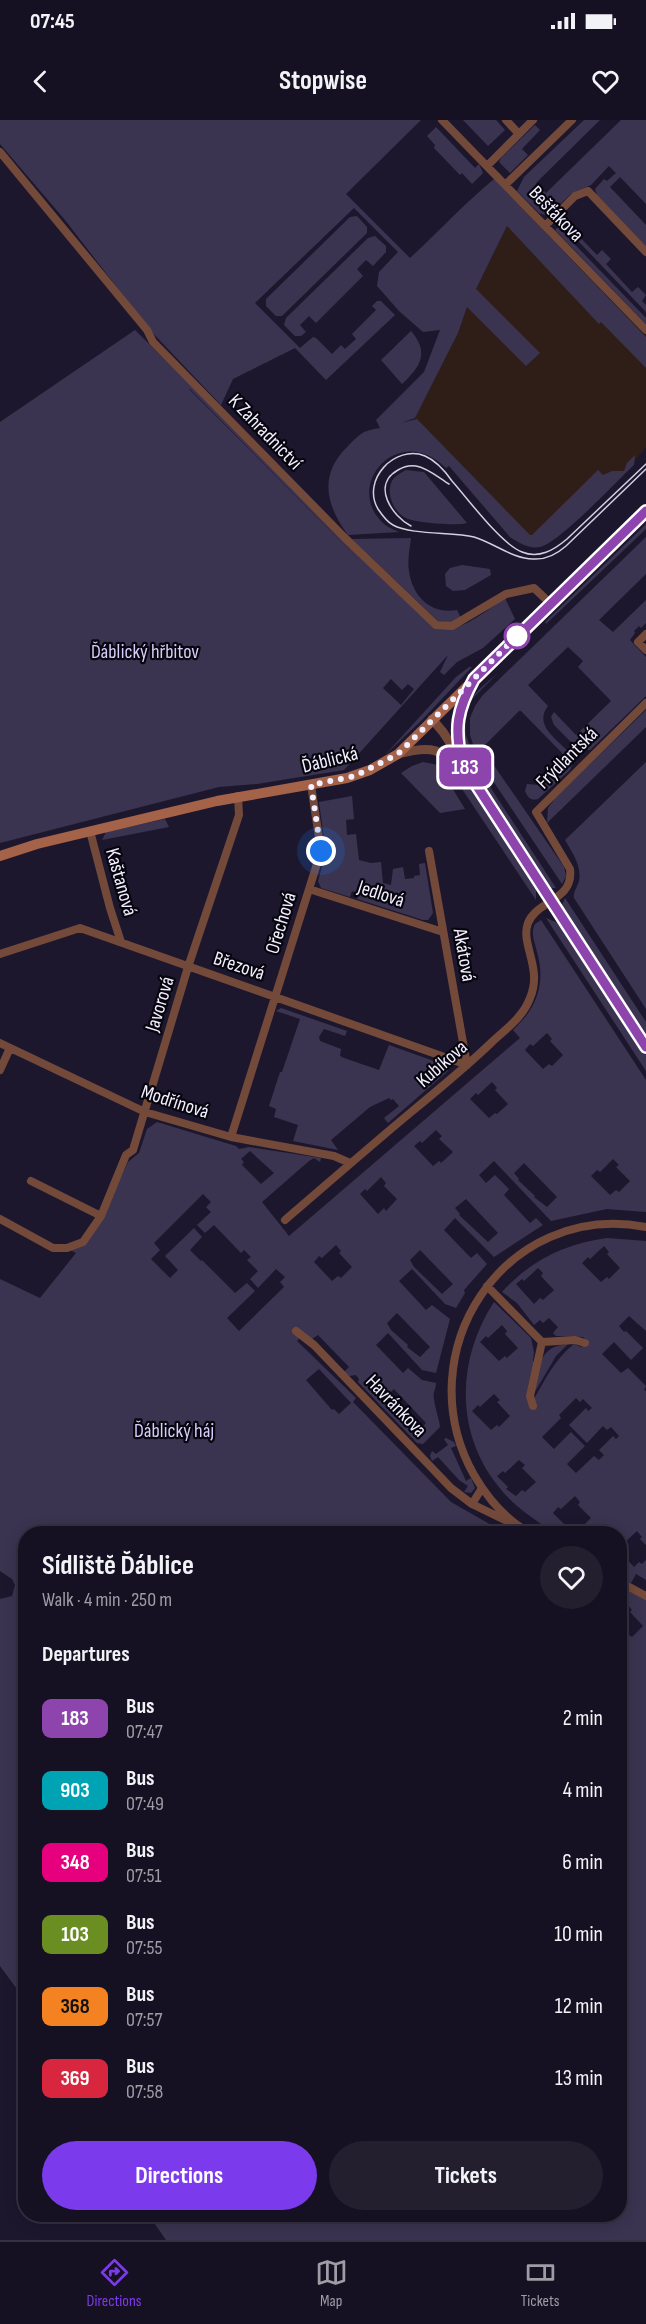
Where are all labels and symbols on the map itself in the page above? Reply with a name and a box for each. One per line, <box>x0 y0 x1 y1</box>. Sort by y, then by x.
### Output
street label: Bešťákova <box>524 181 588 247</box>
street label: K Zahradnictví <box>223 389 307 475</box>
unlabelled marker <box>504 623 530 649</box>
park label: Ďáblický hřbitov <box>91 640 199 664</box>
street label: Frýdlantská <box>531 722 603 794</box>
street label: Ďáblická <box>299 741 361 779</box>
line badge: 183 <box>430 748 500 786</box>
your location <box>306 836 336 866</box>
street label: Kaštanová <box>100 845 142 919</box>
street label: Jedlová <box>354 875 407 913</box>
street label: Ořechová <box>260 889 302 957</box>
street label: Akátová <box>447 926 480 983</box>
street label: Březová <box>210 946 268 986</box>
street label: Javorová <box>140 974 180 1035</box>
street label: Kubíkova <box>412 1035 472 1093</box>
street label: Modřínová <box>138 1080 212 1124</box>
street label: Havránkova <box>360 1370 432 1442</box>
park label: Ďáblický háj <box>134 1419 214 1443</box>

